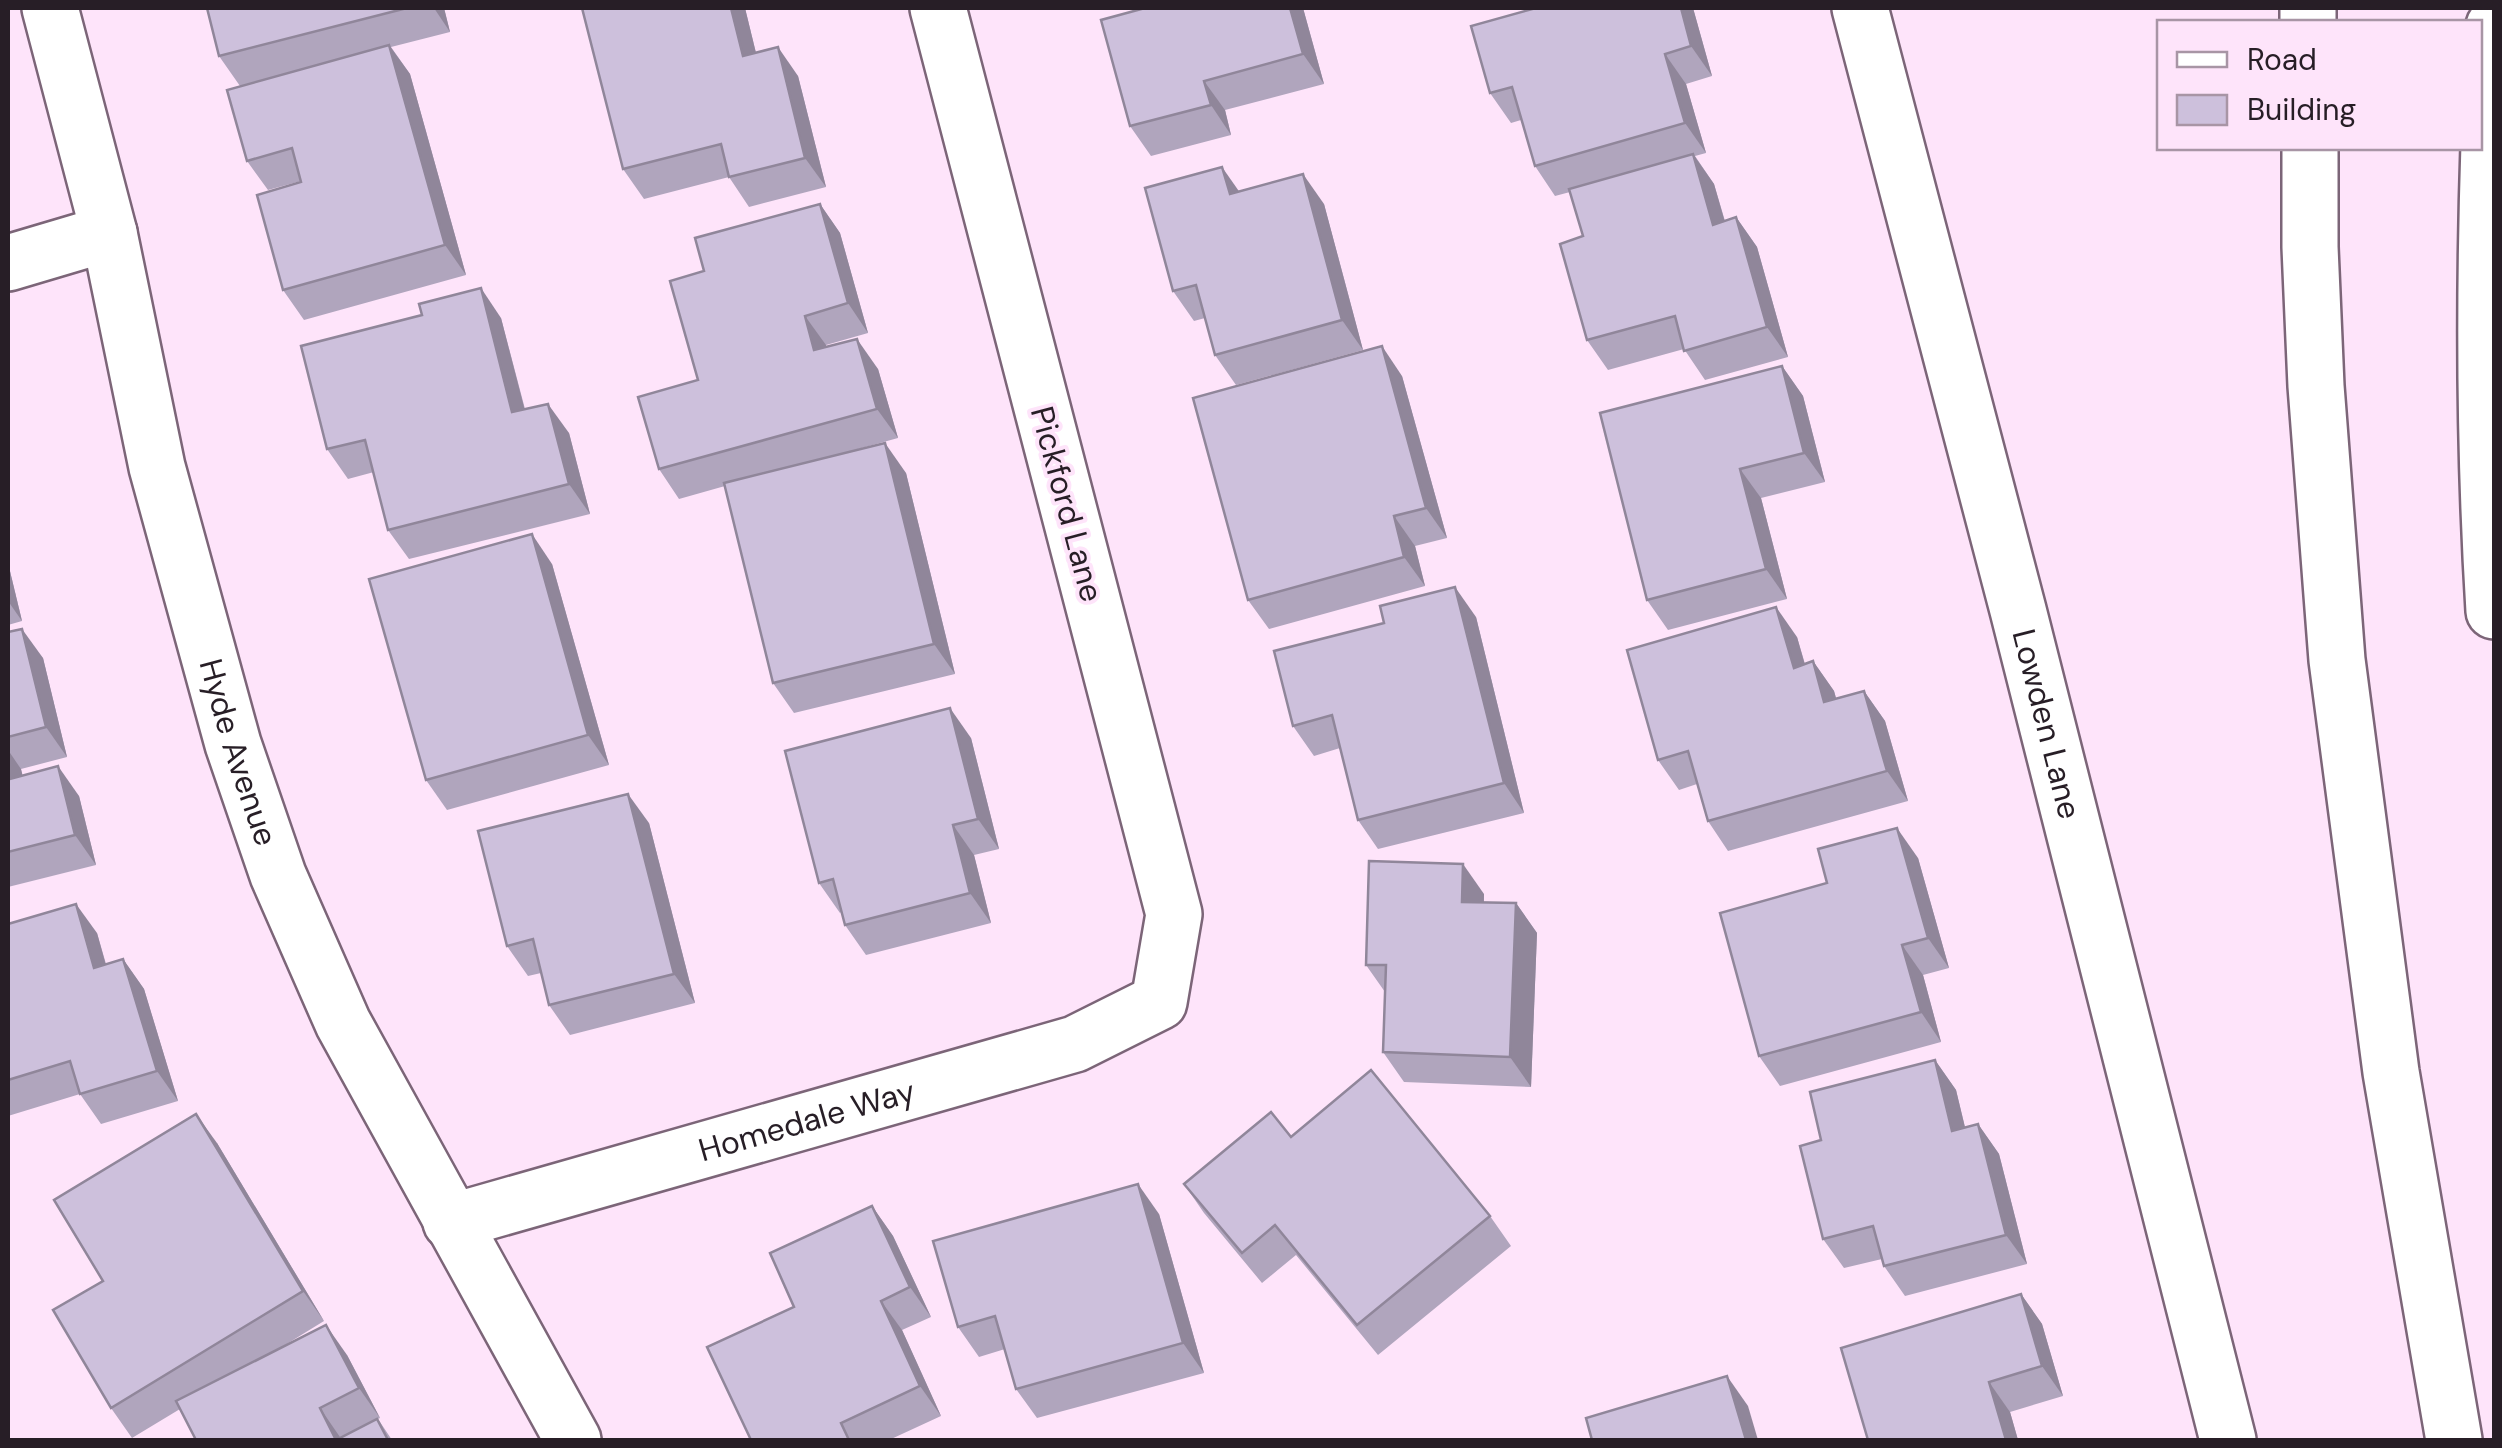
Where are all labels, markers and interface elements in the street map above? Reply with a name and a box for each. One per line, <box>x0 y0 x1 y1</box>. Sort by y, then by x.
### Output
legend <box>2157 20 2482 150</box>
text: Road <box>2247 40 2317 79</box>
text: Building <box>2247 90 2356 129</box>
street label: Pickford Lane <box>1021 402 1113 606</box>
street label: Lowden Lane <box>2003 625 2091 823</box>
street label: Hyde Avenue <box>190 654 287 851</box>
street label: Homedale Way <box>694 1070 920 1171</box>

